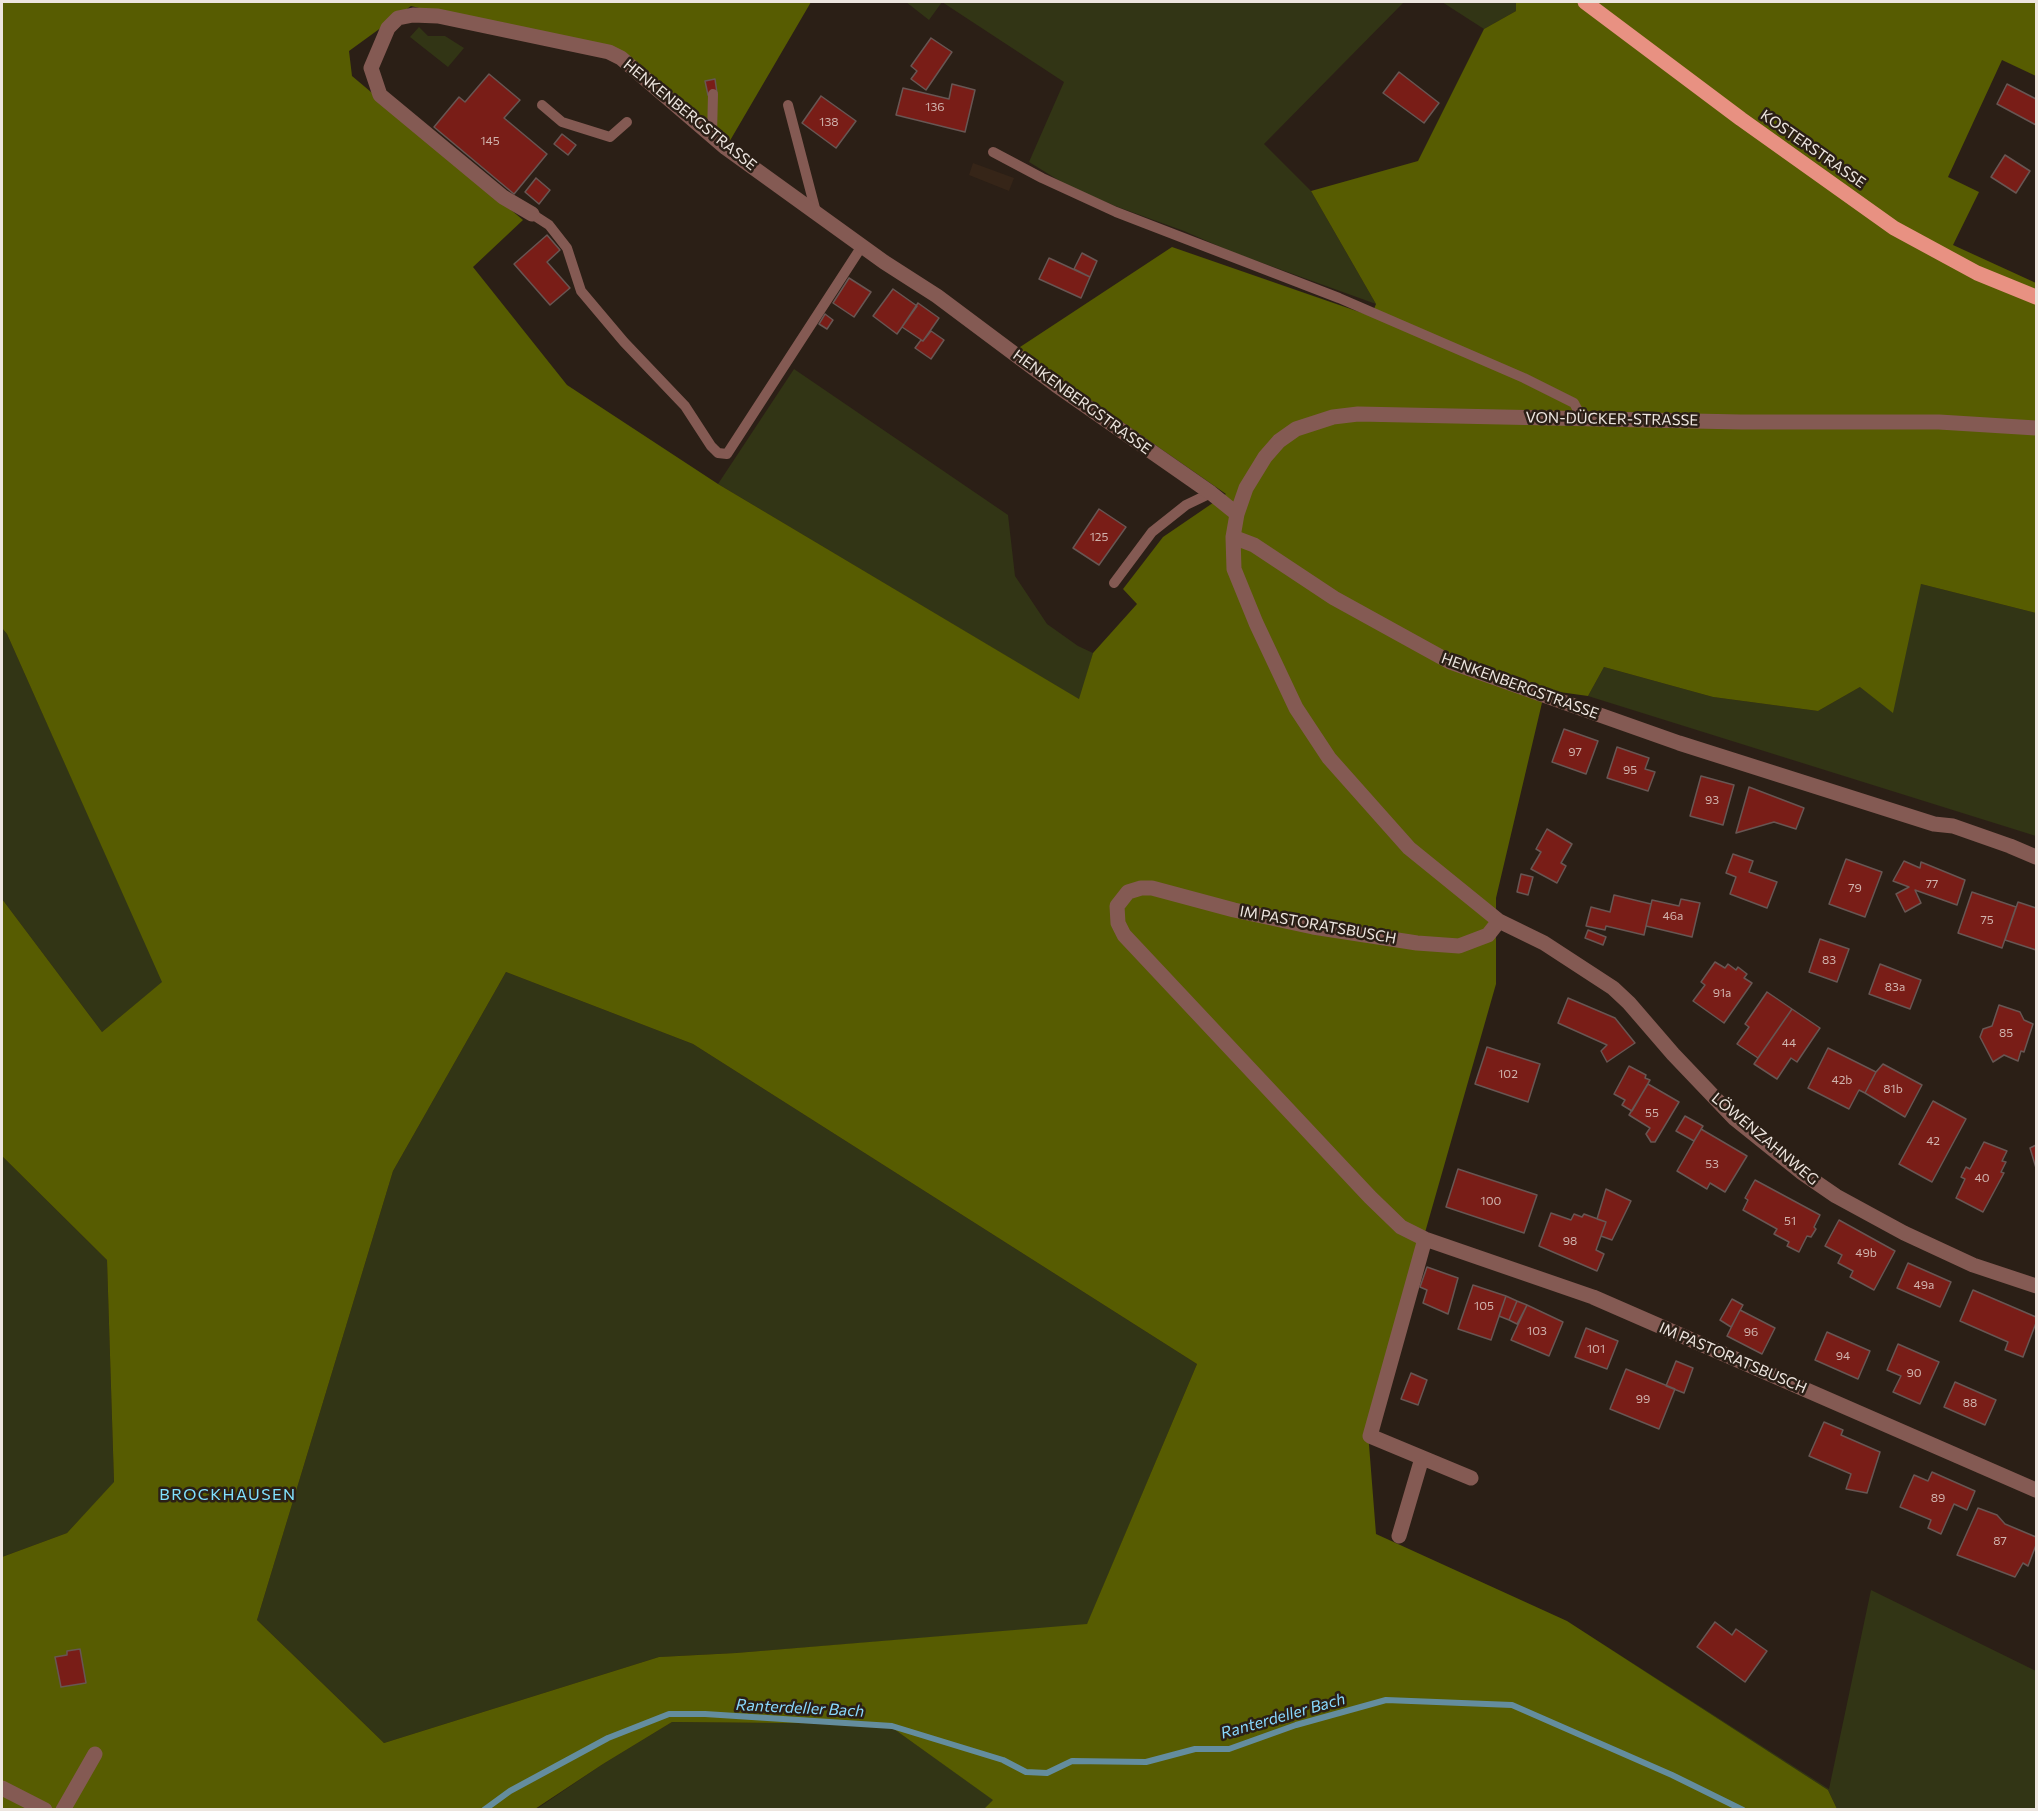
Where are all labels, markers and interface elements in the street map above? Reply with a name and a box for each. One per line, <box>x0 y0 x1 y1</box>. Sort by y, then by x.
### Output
street label: HENKENBERGSTRASSE <box>620 56 760 174</box>
house number: 136 <box>925 100 945 114</box>
street label: KOSTERSTRASSE <box>1757 106 1869 192</box>
house number: 138 <box>819 115 839 129</box>
house number: 145 <box>480 134 500 148</box>
street label: HENKENBERGSTRASSE <box>1009 346 1155 458</box>
street label: VON-DÜCKER-STRASSE <box>1526 408 1698 430</box>
house number: 125 <box>1090 530 1108 544</box>
street label: HENKENBERGSTRASSE <box>1439 649 1601 723</box>
house number: 97 <box>1568 745 1582 759</box>
house number: 95 <box>1623 763 1637 777</box>
house number: 93 <box>1705 793 1719 807</box>
house number: 77 <box>1926 877 1938 891</box>
house number: 79 <box>1848 881 1862 895</box>
street label: IM PASTORATSBUSCH <box>1238 902 1398 948</box>
house number: 46a <box>1663 909 1683 923</box>
house number: 75 <box>1980 913 1994 927</box>
house number: 83 <box>1822 953 1836 967</box>
house number: 83a <box>1885 980 1905 994</box>
house number: 91a <box>1713 986 1731 1000</box>
house number: 85 <box>1999 1026 2013 1040</box>
house number: 44 <box>1782 1036 1796 1050</box>
house number: 102 <box>1498 1067 1518 1081</box>
house number: 42b <box>1832 1073 1852 1087</box>
house number: 81b <box>1883 1082 1903 1096</box>
street label: LÖWENZAHNWEG <box>1708 1089 1822 1189</box>
house number: 55 <box>1645 1106 1659 1120</box>
house number: 42 <box>1926 1134 1940 1148</box>
house number: 53 <box>1705 1157 1719 1171</box>
house number: 40 <box>1974 1171 1990 1185</box>
house number: 100 <box>1481 1194 1501 1208</box>
house number: 51 <box>1784 1214 1796 1228</box>
house number: 98 <box>1563 1234 1577 1248</box>
house number: 49b <box>1855 1246 1877 1260</box>
house number: 49a <box>1914 1278 1934 1292</box>
house number: 105 <box>1474 1299 1494 1313</box>
street label: IM PASTORATSBUSCH <box>1656 1319 1810 1397</box>
house number: 103 <box>1527 1324 1547 1338</box>
house number: 96 <box>1744 1325 1758 1339</box>
house number: 101 <box>1587 1342 1605 1356</box>
house number: 94 <box>1836 1349 1850 1363</box>
house number: 90 <box>1906 1366 1922 1380</box>
house number: 99 <box>1636 1392 1650 1406</box>
house number: 88 <box>1963 1396 1977 1410</box>
district label: BROCKHAUSEN <box>159 1485 297 1505</box>
house number: 89 <box>1931 1491 1945 1505</box>
house number: 87 <box>1993 1534 2007 1548</box>
water label: Ranterdeller Bach <box>1219 1689 1347 1743</box>
water label: Ranterdeller Bach <box>735 1695 865 1721</box>

